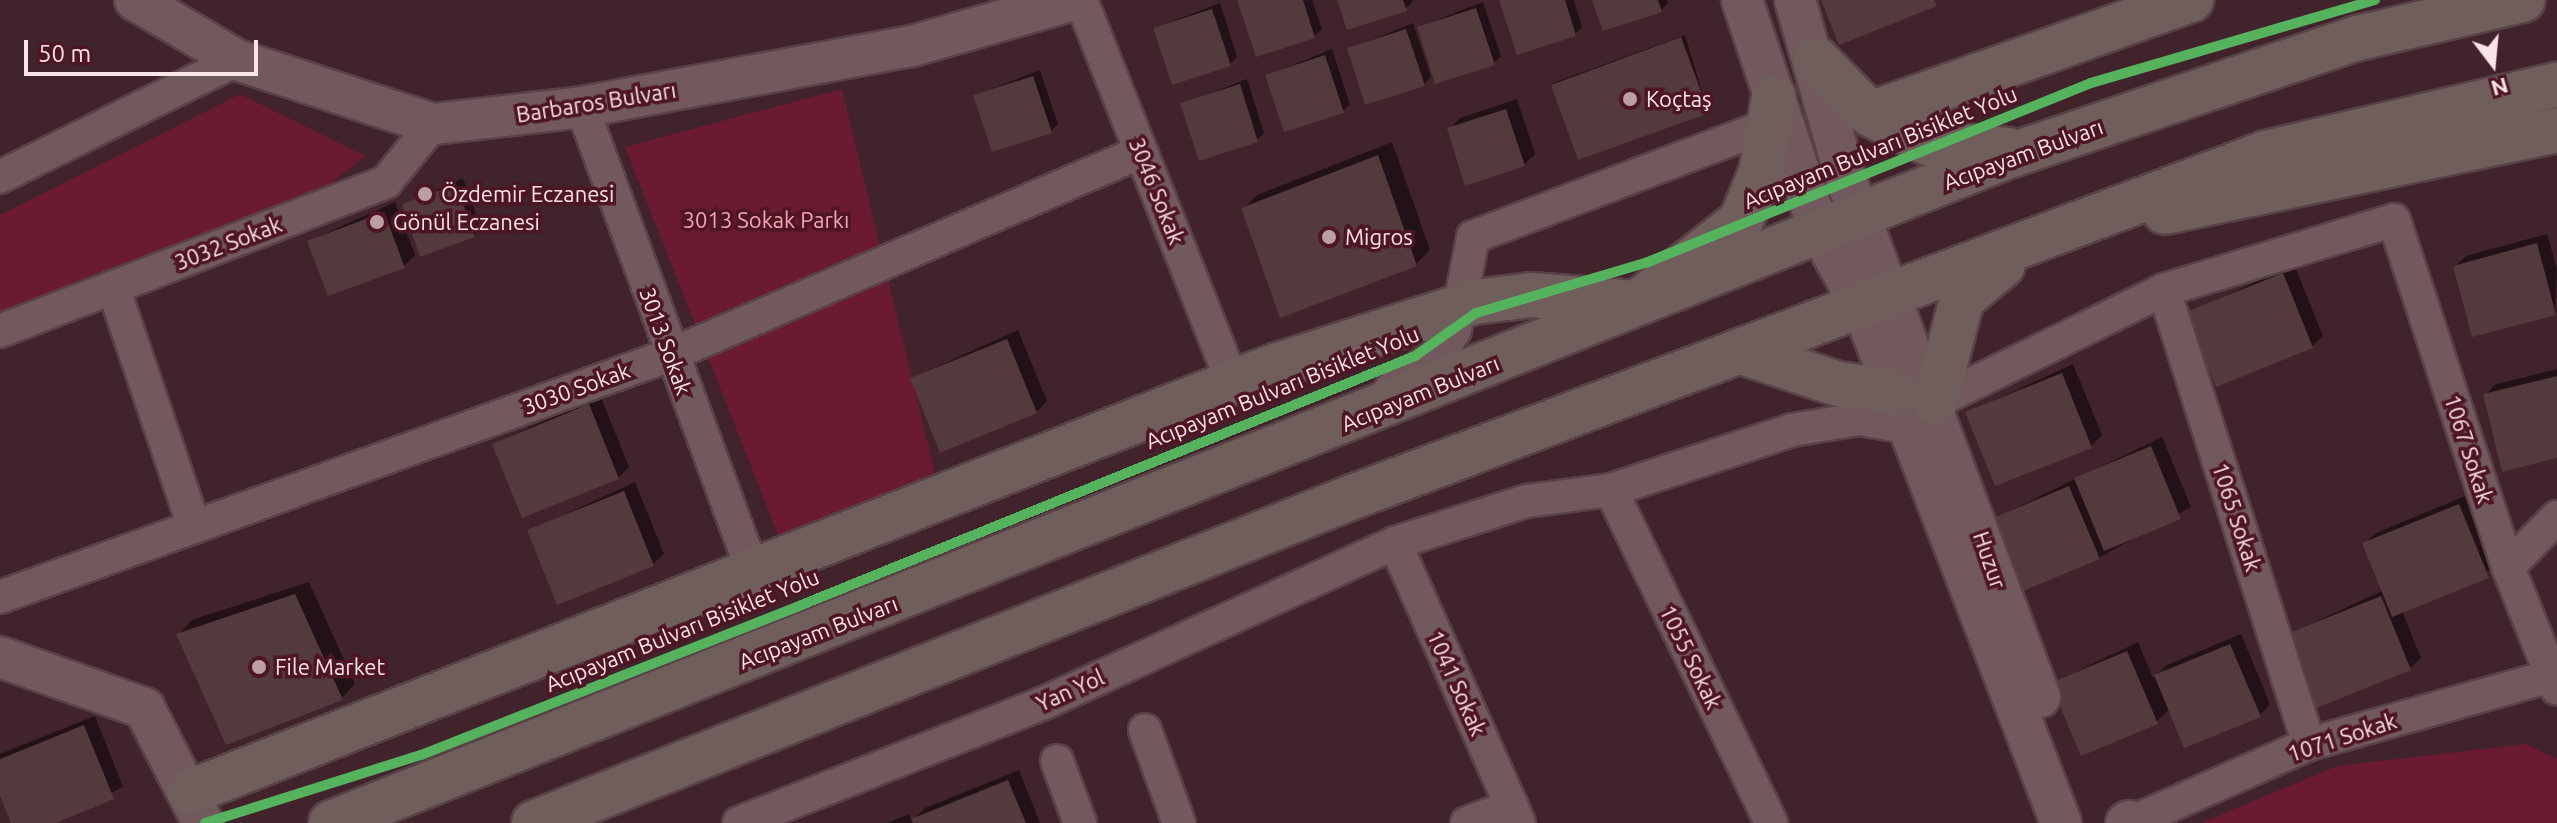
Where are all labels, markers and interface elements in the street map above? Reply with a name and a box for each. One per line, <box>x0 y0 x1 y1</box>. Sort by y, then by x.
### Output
scale bar <box>28 24 262 74</box>
north arrow <box>2453 24 2533 104</box>
text: 50 m <box>38 40 91 67</box>
text: N <box>2488 73 2511 102</box>
street label: Barbaros Bulvarı <box>514 76 678 128</box>
street label: Acıpayam Bulvarı Bisiklet Yolu <box>1739 80 2021 214</box>
place label: Koçtaş <box>1646 86 1712 112</box>
marker: Koçtaş <box>1621 90 1639 108</box>
street label: Acıpayam Bulvarı <box>1940 113 2106 195</box>
street label: 3046 Sokak <box>1124 134 1190 248</box>
place label: Özdemir Eczanesi <box>441 181 614 207</box>
marker: Özdemir Eczanesi <box>416 185 434 203</box>
park label: 3013 Sokak Parkı <box>683 207 849 233</box>
place label: Gönül Eczanesi <box>393 209 540 235</box>
street label: 3032 Sokak <box>171 211 285 275</box>
marker: Gönül Eczanesi <box>368 213 386 231</box>
place label: Migros <box>1345 224 1413 250</box>
marker: Migros <box>1320 228 1338 246</box>
street label: 3013 Sokak <box>634 284 698 398</box>
street label: Acıpayam Bulvarı Bisiklet Yolu <box>1141 320 1423 454</box>
street label: Acıpayam Bulvarı <box>1337 349 1503 437</box>
street label: 3030 Sokak <box>519 356 633 420</box>
street label: 1067 Sokak <box>2439 391 2499 507</box>
street label: 1065 Sokak <box>2207 459 2267 575</box>
street label: Huzur <box>1968 528 2012 592</box>
street label: Acıpayam Bulvarı Bisiklet Yolu <box>541 563 823 697</box>
street label: Acıpayam Bulvarı <box>735 590 901 674</box>
street label: 1055 Sokak <box>1654 601 1728 713</box>
street label: 1041 Sokak <box>1422 626 1492 740</box>
place label: File Market <box>275 654 385 680</box>
marker: File Market <box>250 658 268 676</box>
street label: Yan Yol <box>1032 663 1108 717</box>
street label: 1071 Sokak <box>2284 707 2400 767</box>

